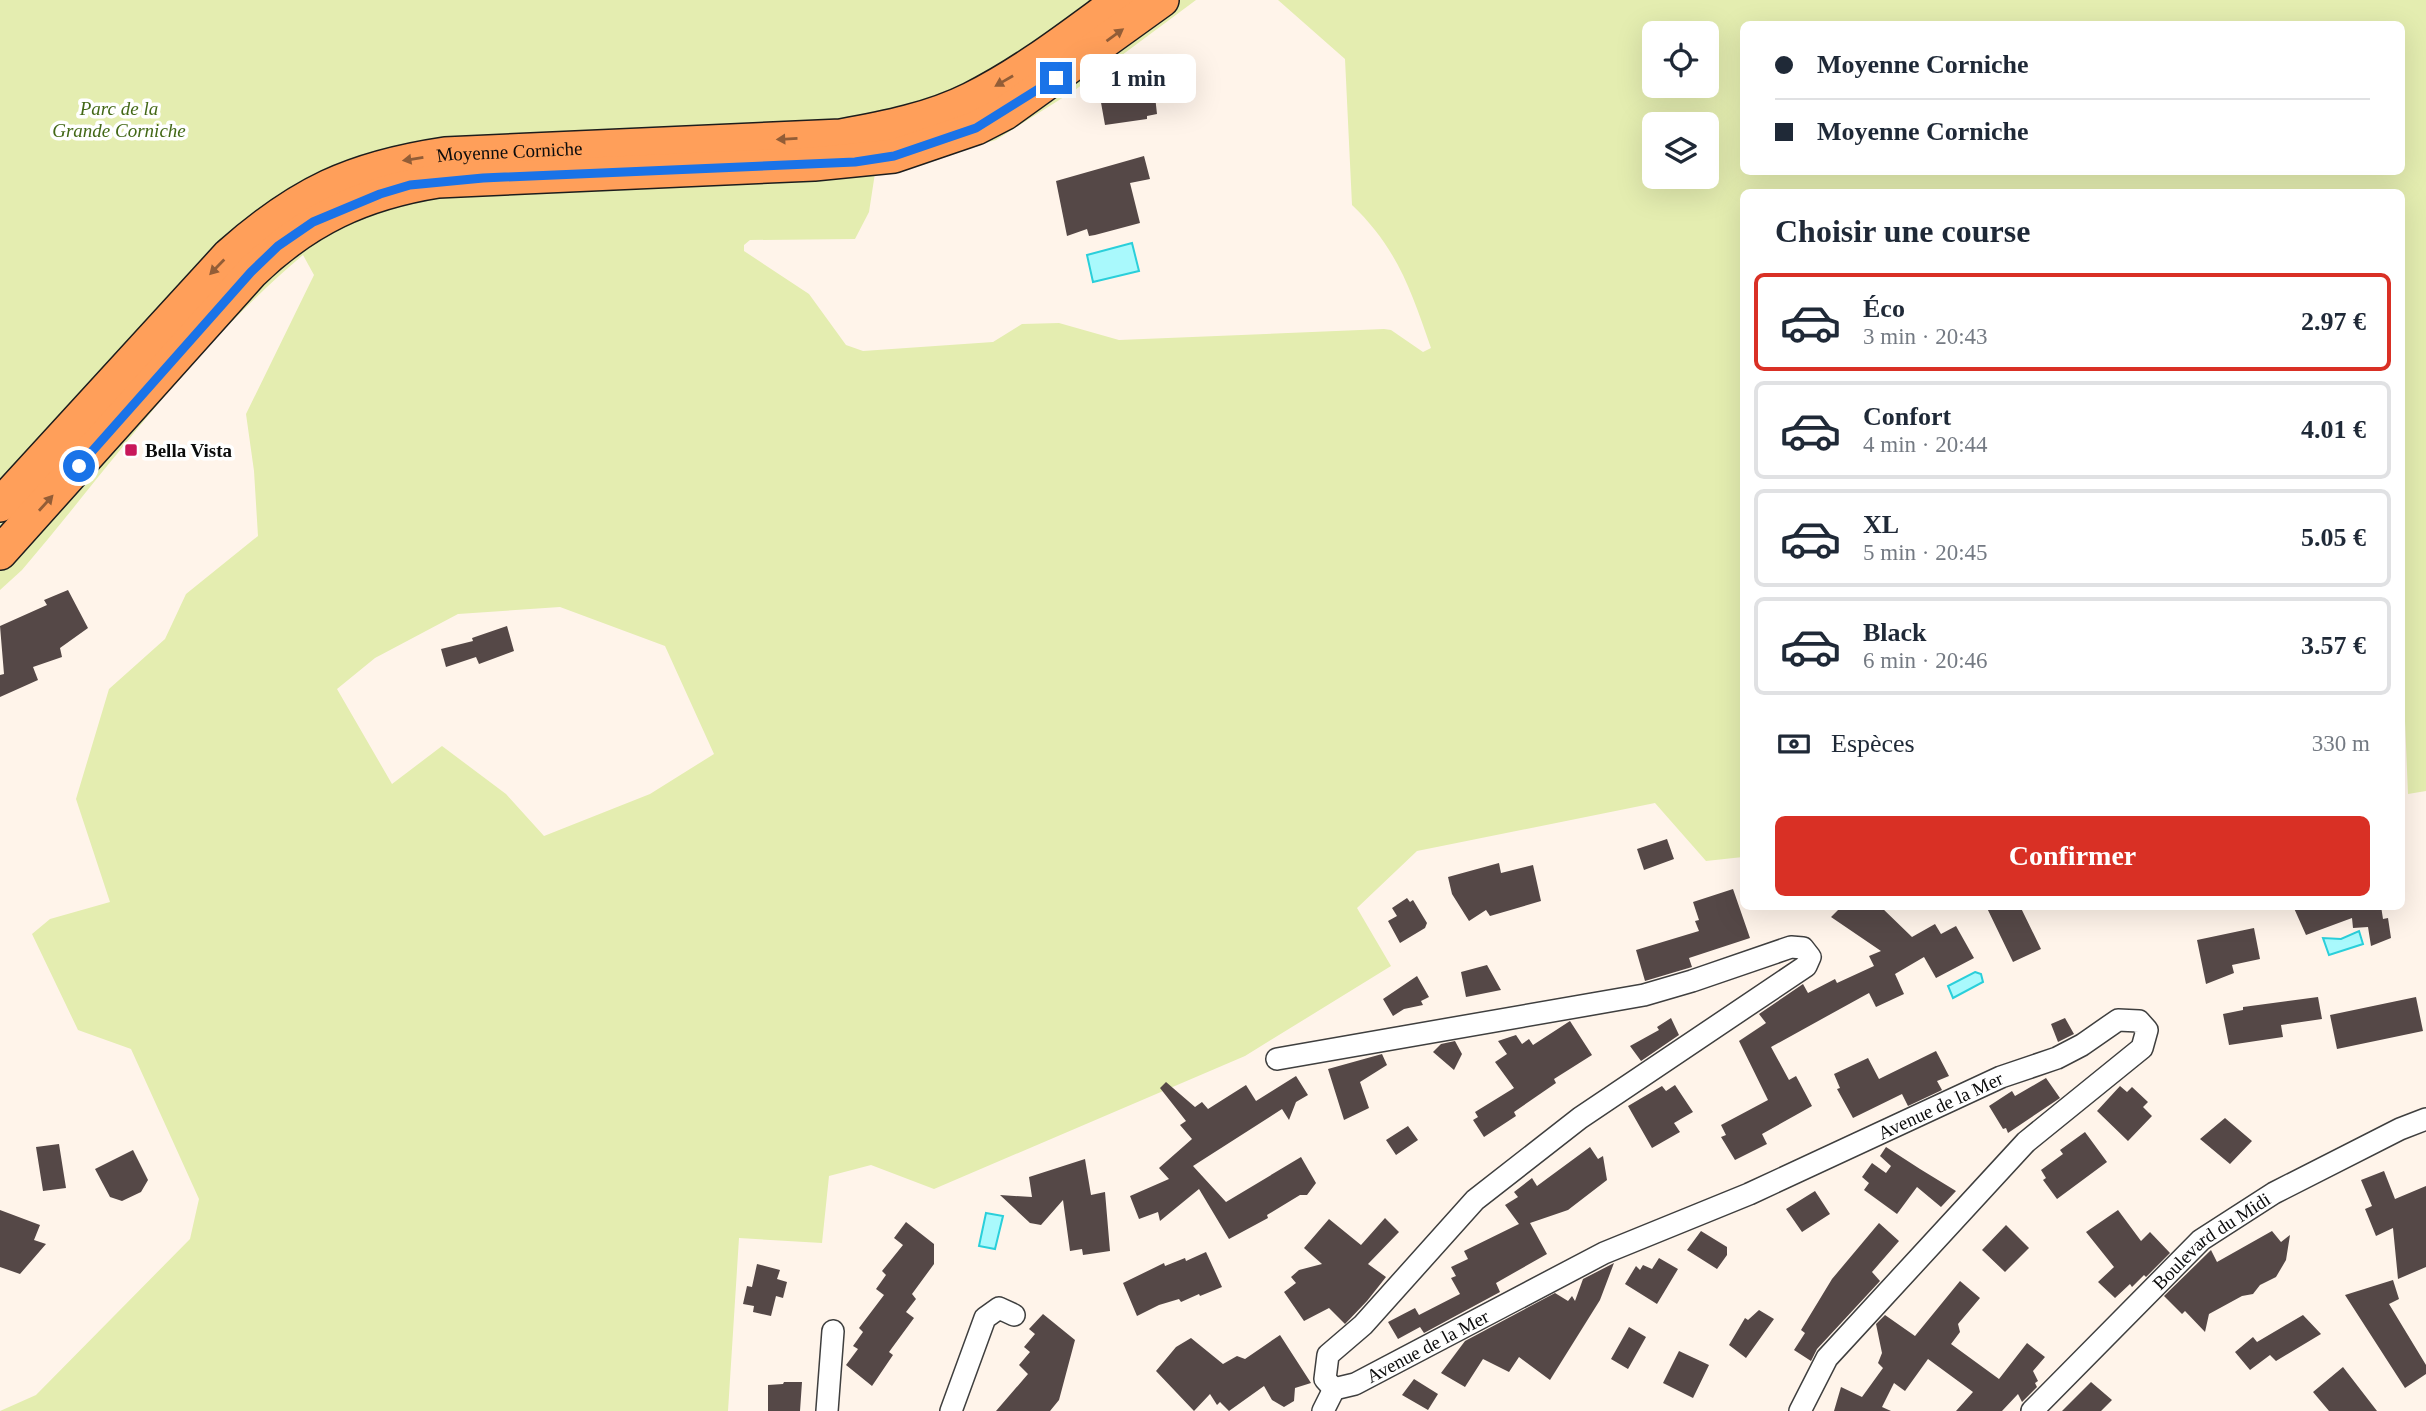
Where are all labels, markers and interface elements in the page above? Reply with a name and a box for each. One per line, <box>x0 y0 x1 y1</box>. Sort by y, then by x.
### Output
map controls <box>1642 21 1719 189</box>
button: locate <box>1642 21 1719 98</box>
one-way arrow <box>1106 29 1124 43</box>
text: Moyenne Corniche <box>1817 50 2029 79</box>
callout: 1 min <box>1080 54 1196 102</box>
route end <box>1040 62 1072 94</box>
text: 1 min <box>1110 66 1166 91</box>
one-way arrow <box>994 75 1013 87</box>
park label: Parc de la Grande Corniche <box>52 98 186 141</box>
button: layers <box>1642 112 1719 189</box>
text: Moyenne Corniche <box>1817 117 2029 146</box>
one-way arrow <box>775 133 797 144</box>
street label: Moyenne Corniche <box>435 138 583 166</box>
one-way arrow <box>402 154 424 165</box>
text: Choisir une course <box>1775 213 2030 249</box>
one-way arrow <box>209 259 226 276</box>
icon: car <box>1779 291 1842 354</box>
text: Éco <box>1863 294 1905 323</box>
text: 2.97 € <box>2301 307 2366 336</box>
text: 3 min · 20:43 <box>1863 324 1988 349</box>
icon: car <box>1779 399 1842 462</box>
text: Confort <box>1863 402 1951 431</box>
text: 4.01 € <box>2301 415 2366 444</box>
text: 4 min · 20:44 <box>1863 432 1988 457</box>
place label: Bella Vista <box>145 440 233 461</box>
marker: Bella Vista <box>123 442 139 458</box>
route start <box>63 450 95 482</box>
one-way arrow <box>37 495 53 512</box>
icon: car <box>1779 507 1842 570</box>
text: XL <box>1863 510 1899 539</box>
text: 5.05 € <box>2301 523 2366 552</box>
text: 5 min · 20:45 <box>1863 540 1988 565</box>
icon: car <box>1779 615 1842 678</box>
text: Black <box>1863 618 1927 647</box>
text: 3.57 € <box>2301 631 2366 660</box>
text: 6 min · 20:46 <box>1863 648 1988 673</box>
icon: cash <box>1775 725 1813 763</box>
text: Espèces <box>1831 729 1915 758</box>
text: 330 m <box>2312 731 2370 756</box>
button: Confirmer <box>1775 816 2370 896</box>
street label: Avenue de la Mer <box>1875 1067 2007 1144</box>
street label: Boulevard du Midi <box>2148 1188 2274 1294</box>
street label: Avenue de la Mer <box>1363 1305 1493 1387</box>

